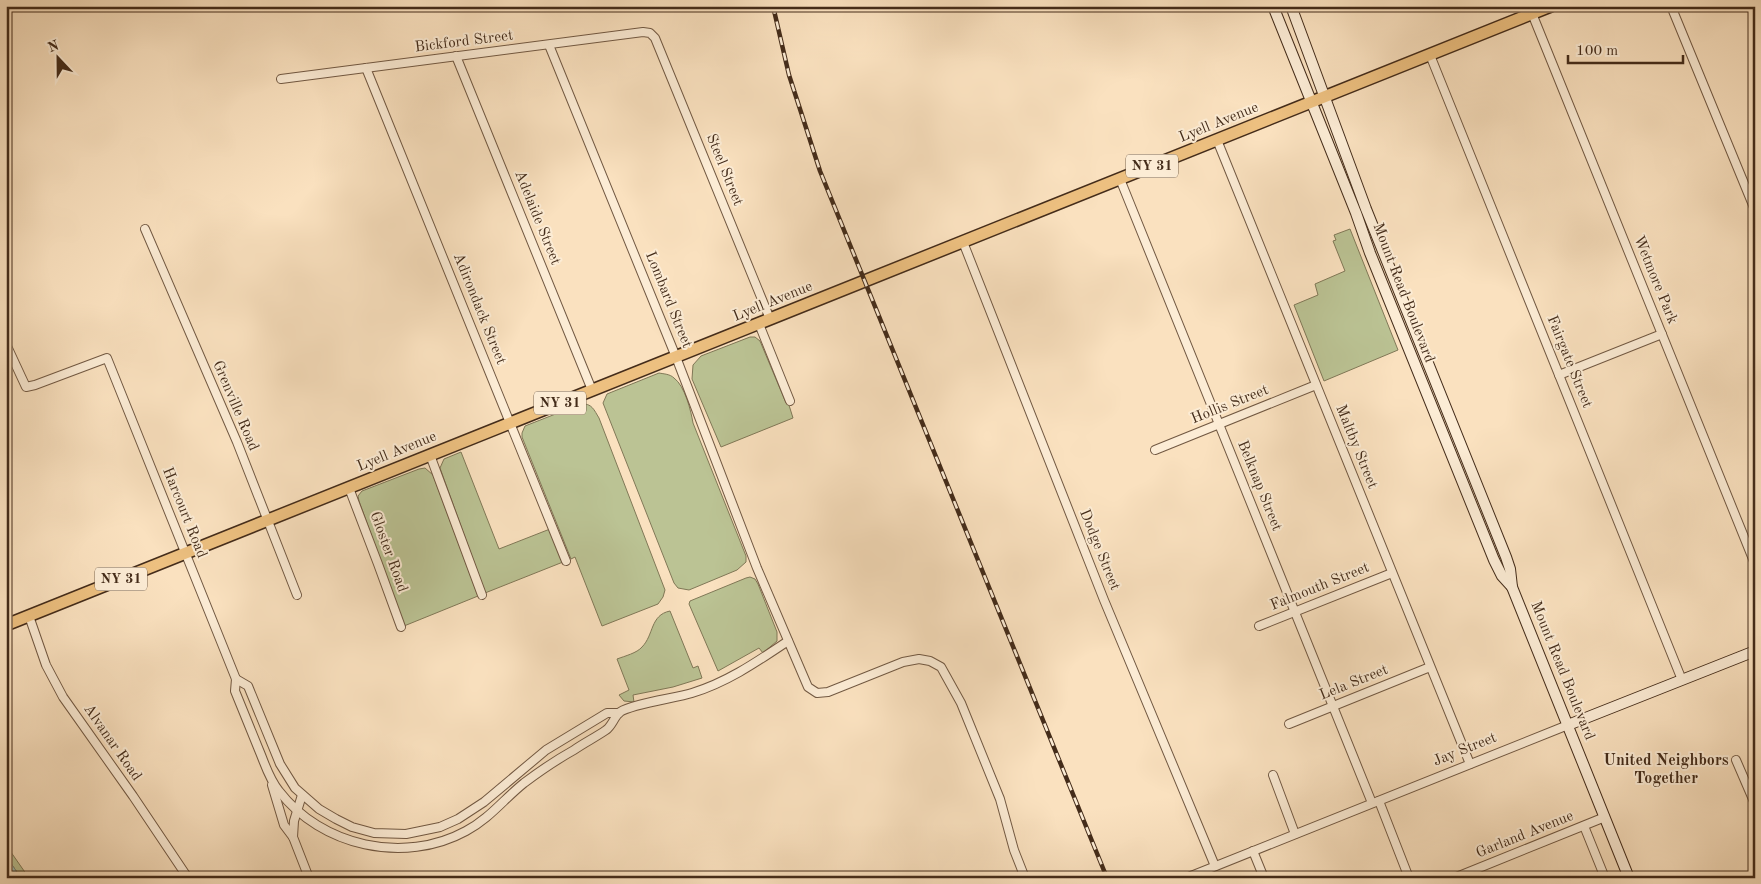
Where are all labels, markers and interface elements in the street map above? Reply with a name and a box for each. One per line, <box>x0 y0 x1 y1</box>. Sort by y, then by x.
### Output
street label: Bickford Street <box>414 29 514 55</box>
north arrow <box>32 32 82 82</box>
scale bar <box>1568 32 1684 64</box>
text: N <box>46 38 61 55</box>
text: 100 m <box>1576 44 1618 59</box>
street label: Lyell Avenue <box>1177 100 1261 146</box>
street label: Steel Street <box>703 132 745 208</box>
road number: NY 31 <box>1126 154 1178 178</box>
street label: Adelaide Street <box>511 169 563 267</box>
street label: Mount Read Boulevard <box>1369 221 1437 365</box>
street label: Wetmore Park <box>1630 234 1680 327</box>
street label: Lombard Street <box>642 250 694 350</box>
street label: Adirondack Street <box>450 251 508 367</box>
street label: Lyell Avenue <box>731 279 815 325</box>
street label: Fairgate Street <box>1544 314 1594 410</box>
street label: Grenville Road <box>209 359 261 454</box>
street label: Hollis Street <box>1189 383 1271 427</box>
road number: NY 31 <box>534 392 586 414</box>
street label: Maltby Street <box>1332 403 1380 491</box>
street label: Lyell Avenue <box>355 429 439 475</box>
street label: Belknap Street <box>1234 439 1284 533</box>
street label: Harcourt Road <box>159 465 209 561</box>
street label: Dodge Street <box>1076 507 1122 593</box>
street label: Gloster Road <box>366 510 410 595</box>
street label: Falmouth Street <box>1268 560 1372 614</box>
road number: NY 31 <box>95 568 147 590</box>
street label: Mount Read Boulevard <box>1527 599 1597 743</box>
street label: Lela Street <box>1318 662 1390 704</box>
street label: Alvanar Road <box>80 702 144 784</box>
street label: Jay Street <box>1431 730 1499 770</box>
district label: United Neighbors Together <box>1603 753 1729 787</box>
street label: Garland Avenue <box>1474 809 1576 861</box>

